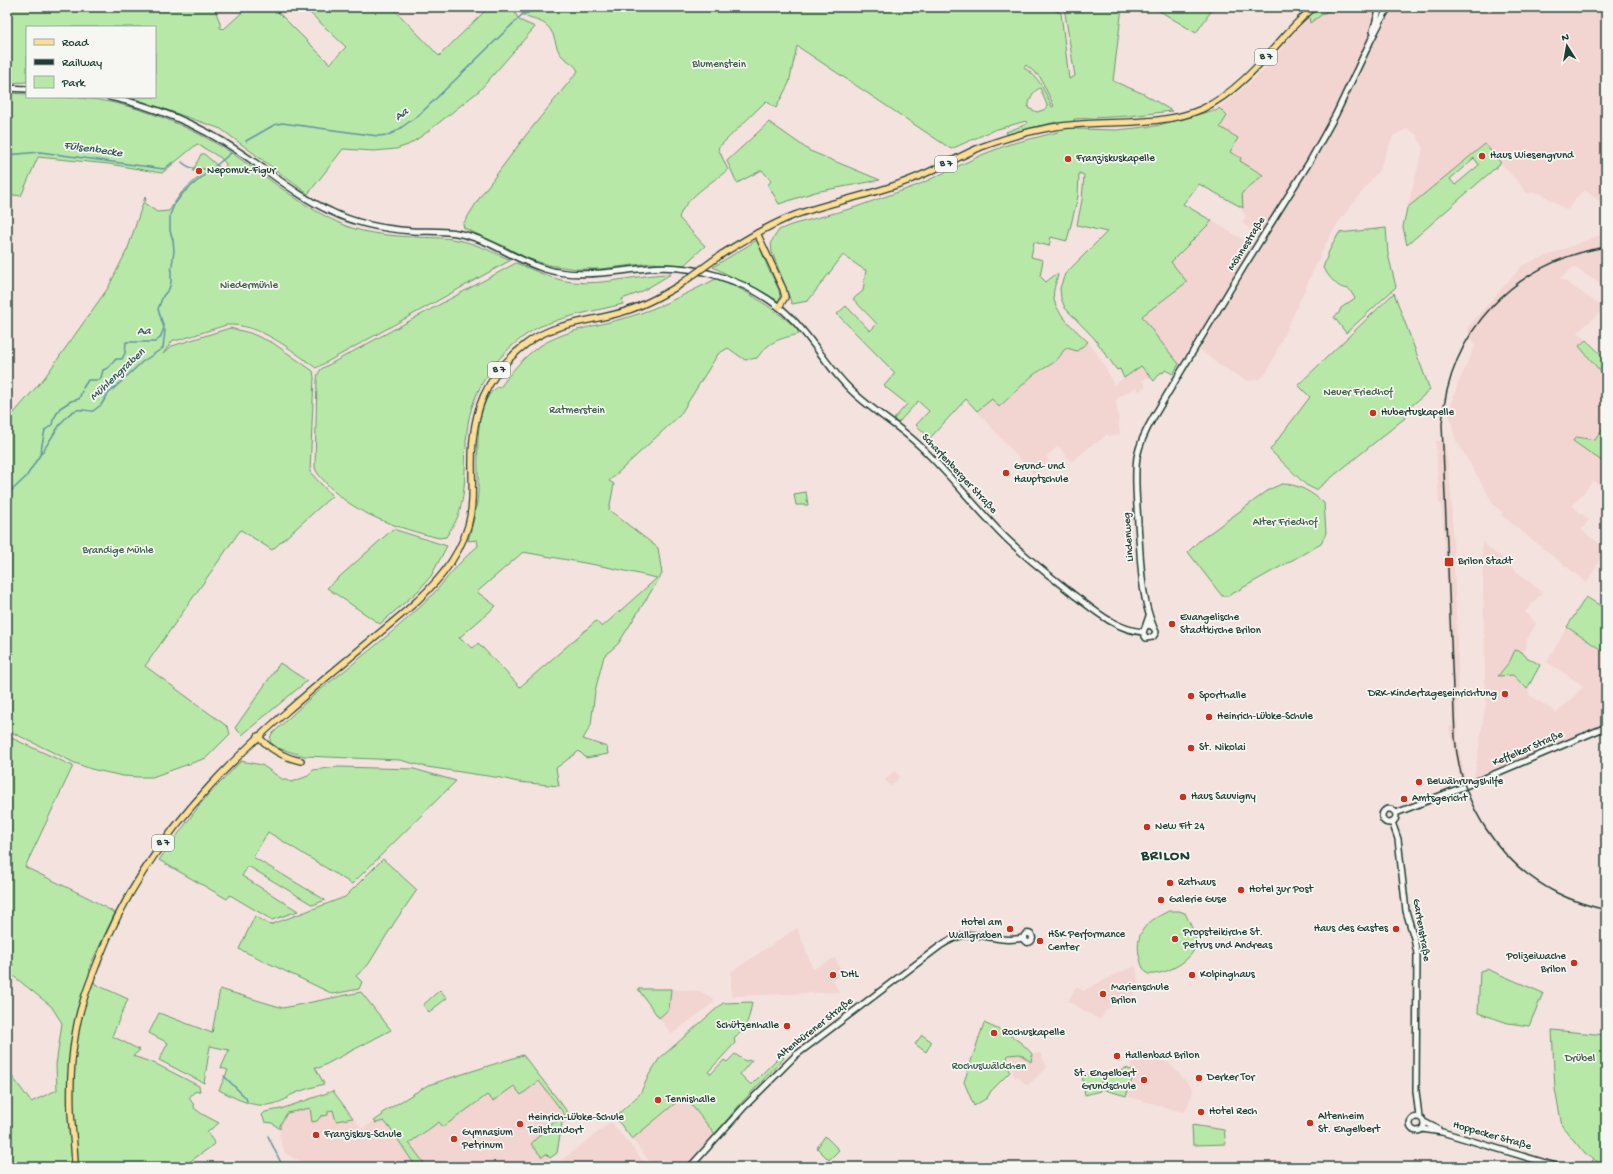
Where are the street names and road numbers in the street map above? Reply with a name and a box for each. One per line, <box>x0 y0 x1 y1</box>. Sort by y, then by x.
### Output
road number: B 7 <box>1255 49 1277 65</box>
road number: B 7 <box>935 156 957 172</box>
street label: Möhnestraße <box>1226 215 1268 273</box>
road number: B 7 <box>488 362 510 378</box>
street label: Scharfenberger Straße <box>919 431 1000 517</box>
street label: Lindenweg <box>1121 512 1137 562</box>
street label: Keffelker Straße <box>1490 728 1565 769</box>
road number: B 7 <box>152 835 174 851</box>
street label: Gartenstraße <box>1410 898 1432 962</box>
street label: Altenbürener Straße <box>774 995 856 1063</box>
street label: Hoppecker Straße <box>1451 1119 1533 1153</box>

